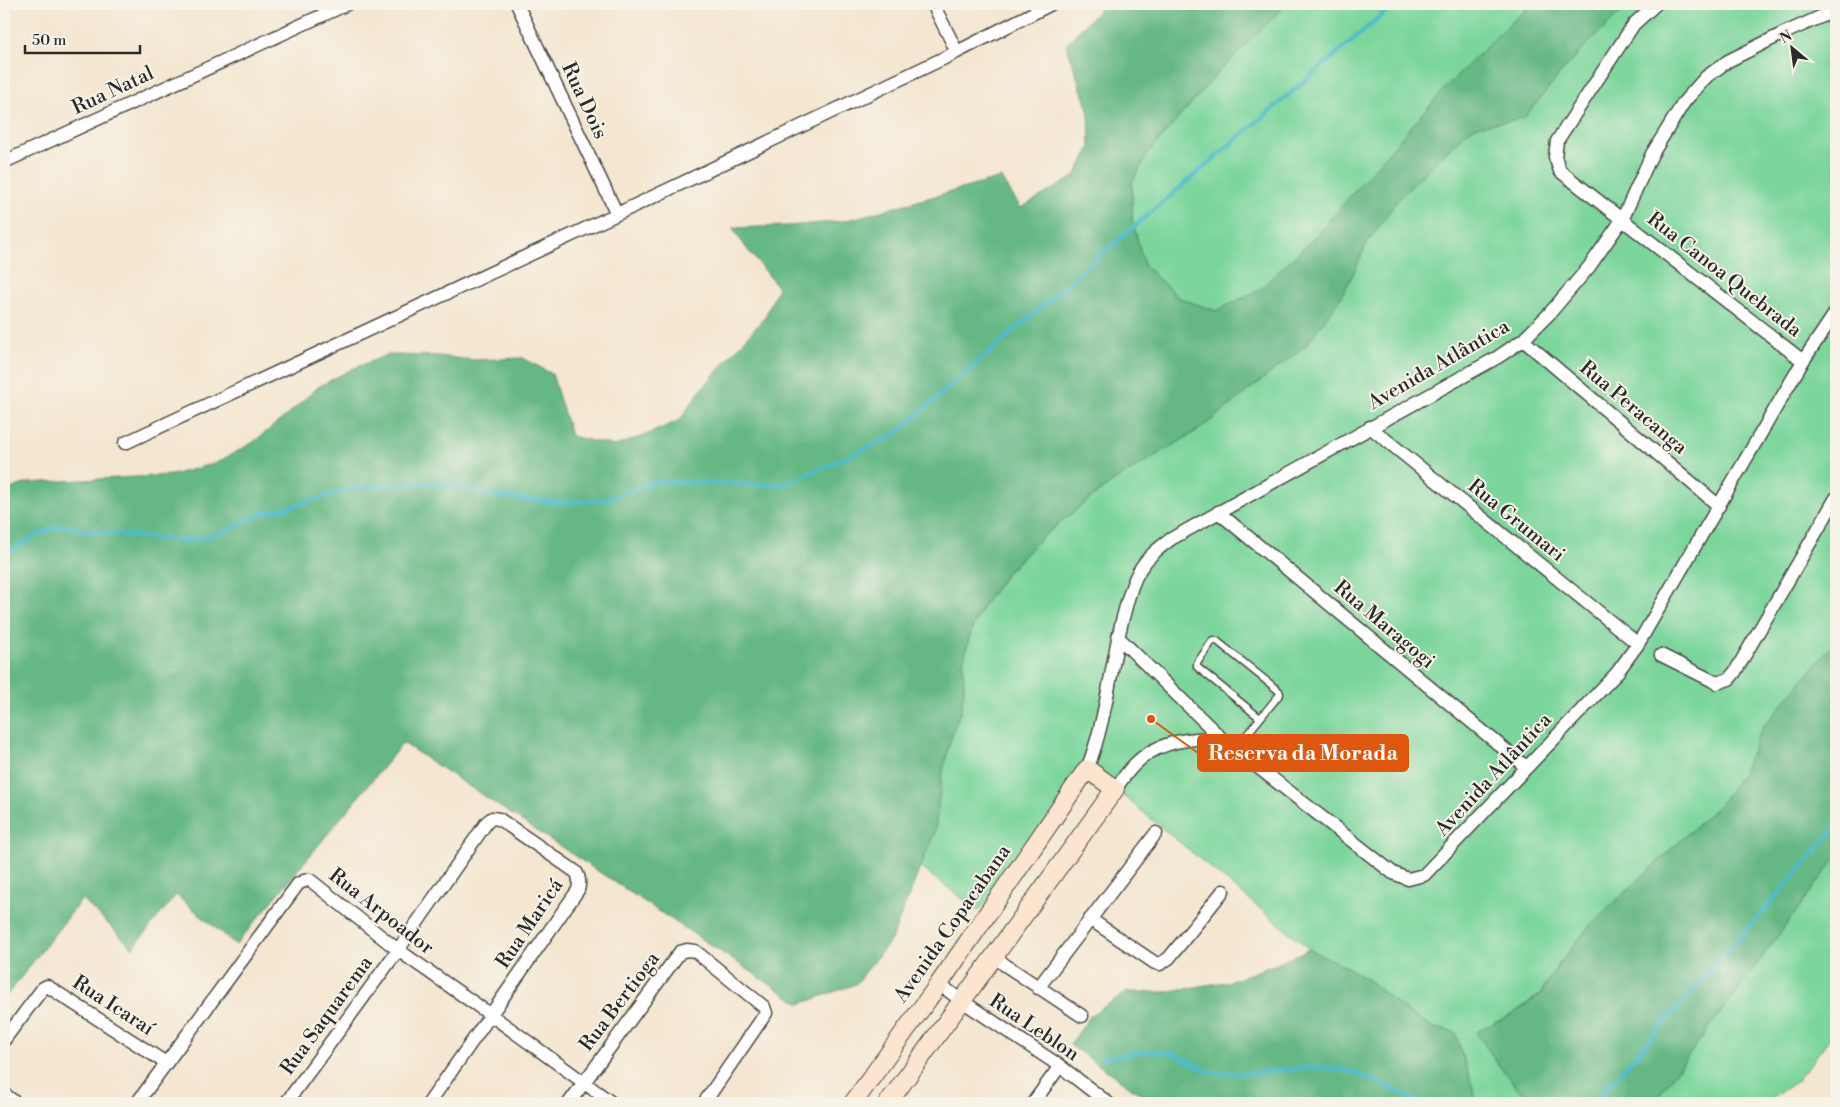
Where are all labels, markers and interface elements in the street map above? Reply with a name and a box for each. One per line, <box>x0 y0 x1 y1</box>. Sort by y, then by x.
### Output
scale bar <box>25 22 140 54</box>
north arrow <box>1768 22 1818 72</box>
text: N <box>1777 27 1795 48</box>
text: 50 m <box>32 31 66 50</box>
street label: Rua Dois <box>555 59 613 143</box>
street label: Rua Natal <box>68 61 158 121</box>
street label: Rua Canoa Quebrada <box>1642 207 1807 344</box>
street label: Avenida Atlântica <box>1363 314 1515 416</box>
street label: Rua Peracanga <box>1574 356 1693 461</box>
street label: Rua Grumari <box>1462 474 1570 568</box>
street label: Rua Maragogi <box>1328 575 1440 675</box>
street label: Avenida Atlântica <box>1430 708 1558 843</box>
callout: Reserva da Morada <box>1198 735 1408 771</box>
text: Reserva da Morada <box>1208 741 1398 767</box>
street label: Avenida Copacabana <box>889 839 1017 1009</box>
street label: Rua Arpoador <box>323 863 439 961</box>
street label: Rua Maricá <box>491 874 570 974</box>
street label: Rua Bertioga <box>574 947 666 1057</box>
street label: Rua Saquarema <box>275 951 379 1080</box>
street label: Rua Icaraí <box>67 970 160 1042</box>
street label: Rua Leblon <box>984 989 1084 1067</box>

